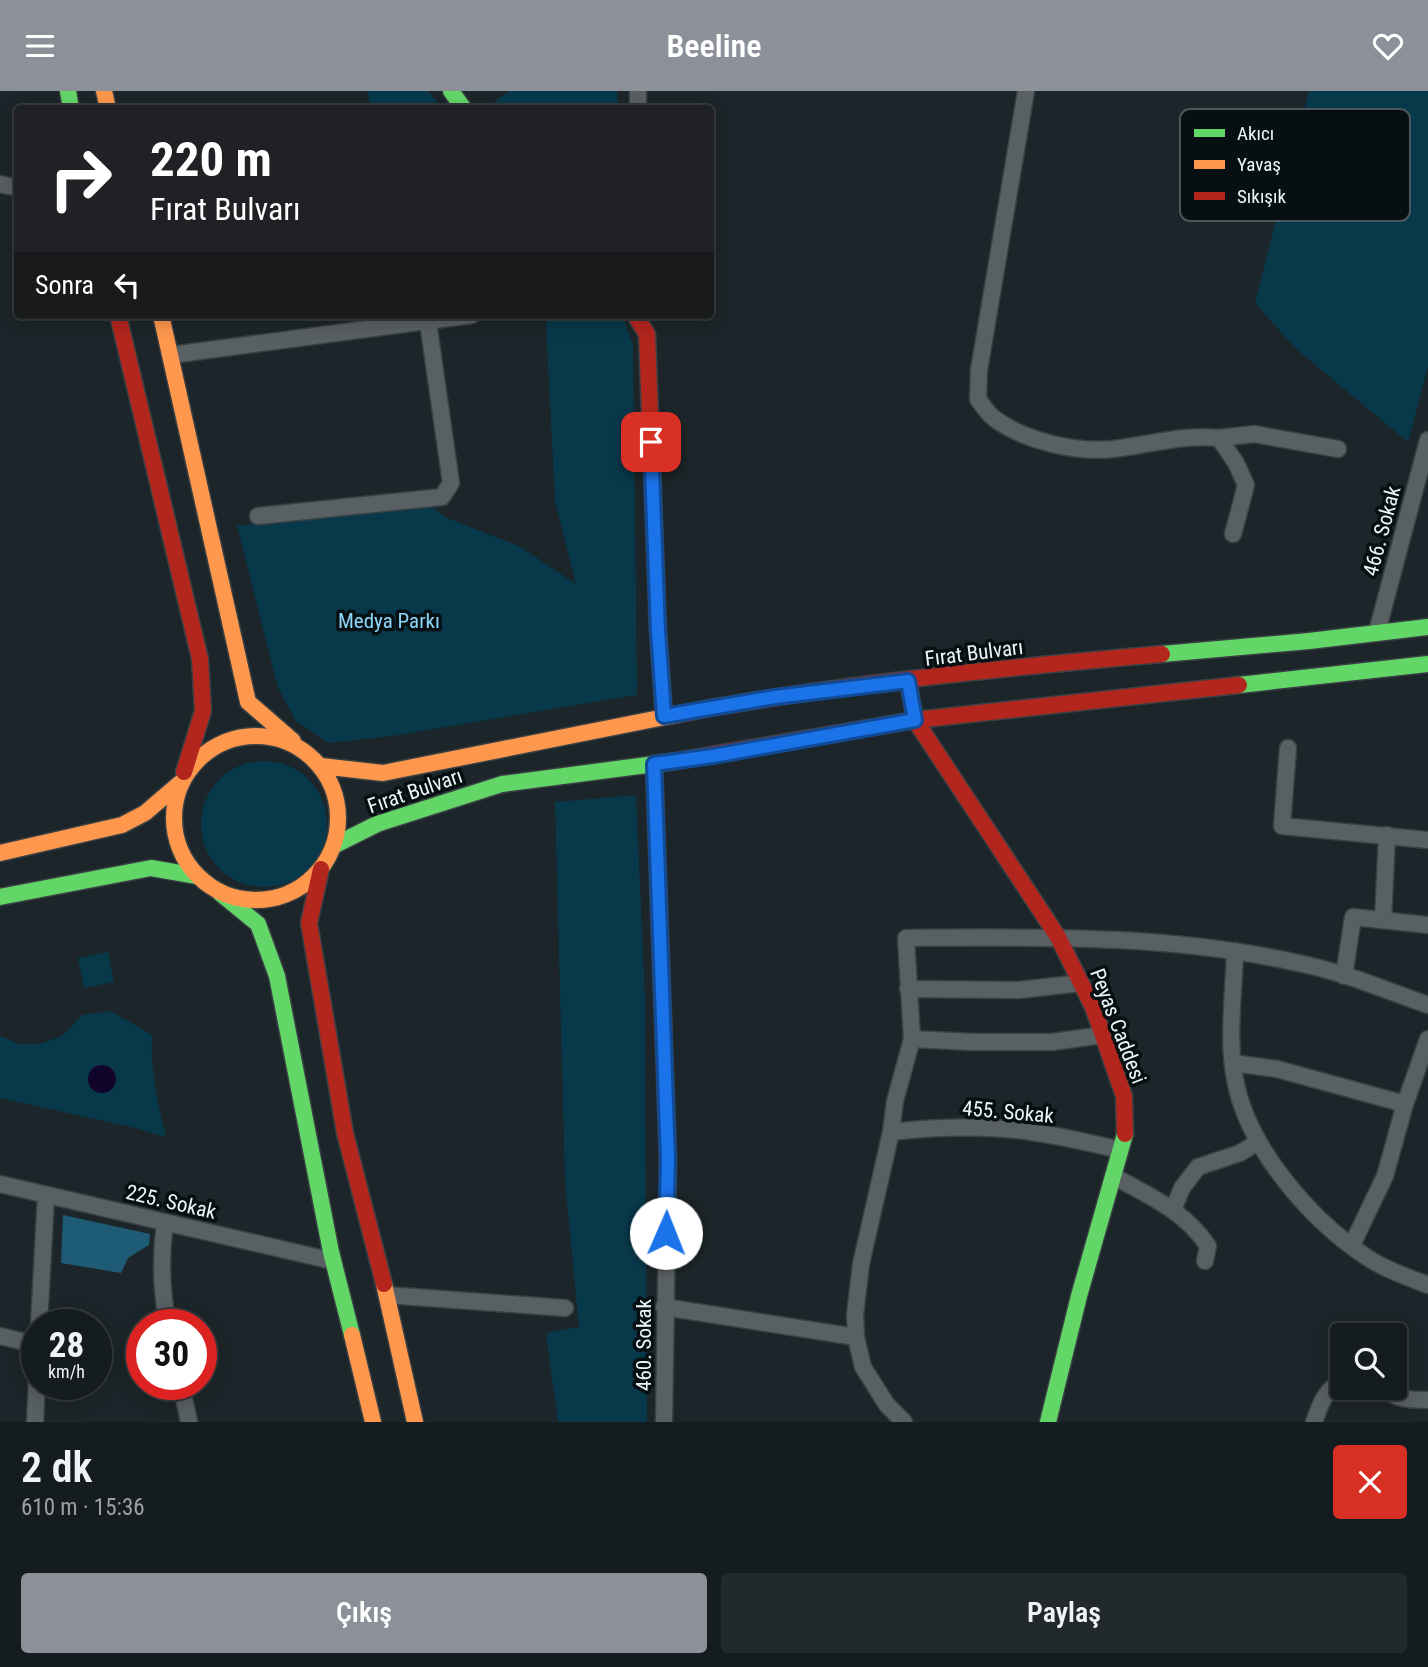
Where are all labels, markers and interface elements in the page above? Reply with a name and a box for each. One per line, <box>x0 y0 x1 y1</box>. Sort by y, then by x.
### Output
icon: menu <box>21 27 59 65</box>
text: Beeline <box>666 27 762 65</box>
icon: heart <box>1369 27 1407 65</box>
legend <box>1180 109 1410 221</box>
text: Akıcı <box>1237 122 1274 145</box>
text: 220 m <box>150 131 272 188</box>
icon: right <box>35 133 126 224</box>
text: Yavaş <box>1237 153 1281 176</box>
text: Sıkışık <box>1237 185 1286 208</box>
text: Fırat Bulvarı <box>150 190 301 228</box>
icon: left <box>108 266 146 304</box>
text: Sonra <box>35 270 94 300</box>
pin <box>621 412 681 472</box>
icon: arrive <box>632 423 670 461</box>
street label: 466. Sokak <box>1359 483 1406 578</box>
park label: Medya Parkı <box>338 609 440 633</box>
street label: Fırat Bulvarı <box>924 635 1024 671</box>
street label: Fırat Bulvarı <box>364 764 466 818</box>
street label: Peyas Caddesi <box>1085 965 1151 1087</box>
street label: 455. Sokak <box>961 1096 1055 1128</box>
street label: 225. Sokak <box>124 1180 219 1224</box>
position arrow <box>629 1196 703 1270</box>
street label: 460. Sokak <box>632 1299 656 1391</box>
speed limit sign: 30 <box>126 1309 217 1400</box>
map controls <box>1330 1323 1407 1400</box>
button: search <box>1330 1323 1407 1400</box>
text: 28 <box>49 1325 84 1366</box>
text: km/h <box>48 1361 85 1382</box>
text: 2 dk <box>21 1443 92 1492</box>
button: close <box>1333 1445 1407 1519</box>
text: 610 m · 15:36 <box>21 1494 145 1521</box>
button: Çıkış <box>21 1573 707 1653</box>
button: Paylaş <box>721 1573 1407 1653</box>

